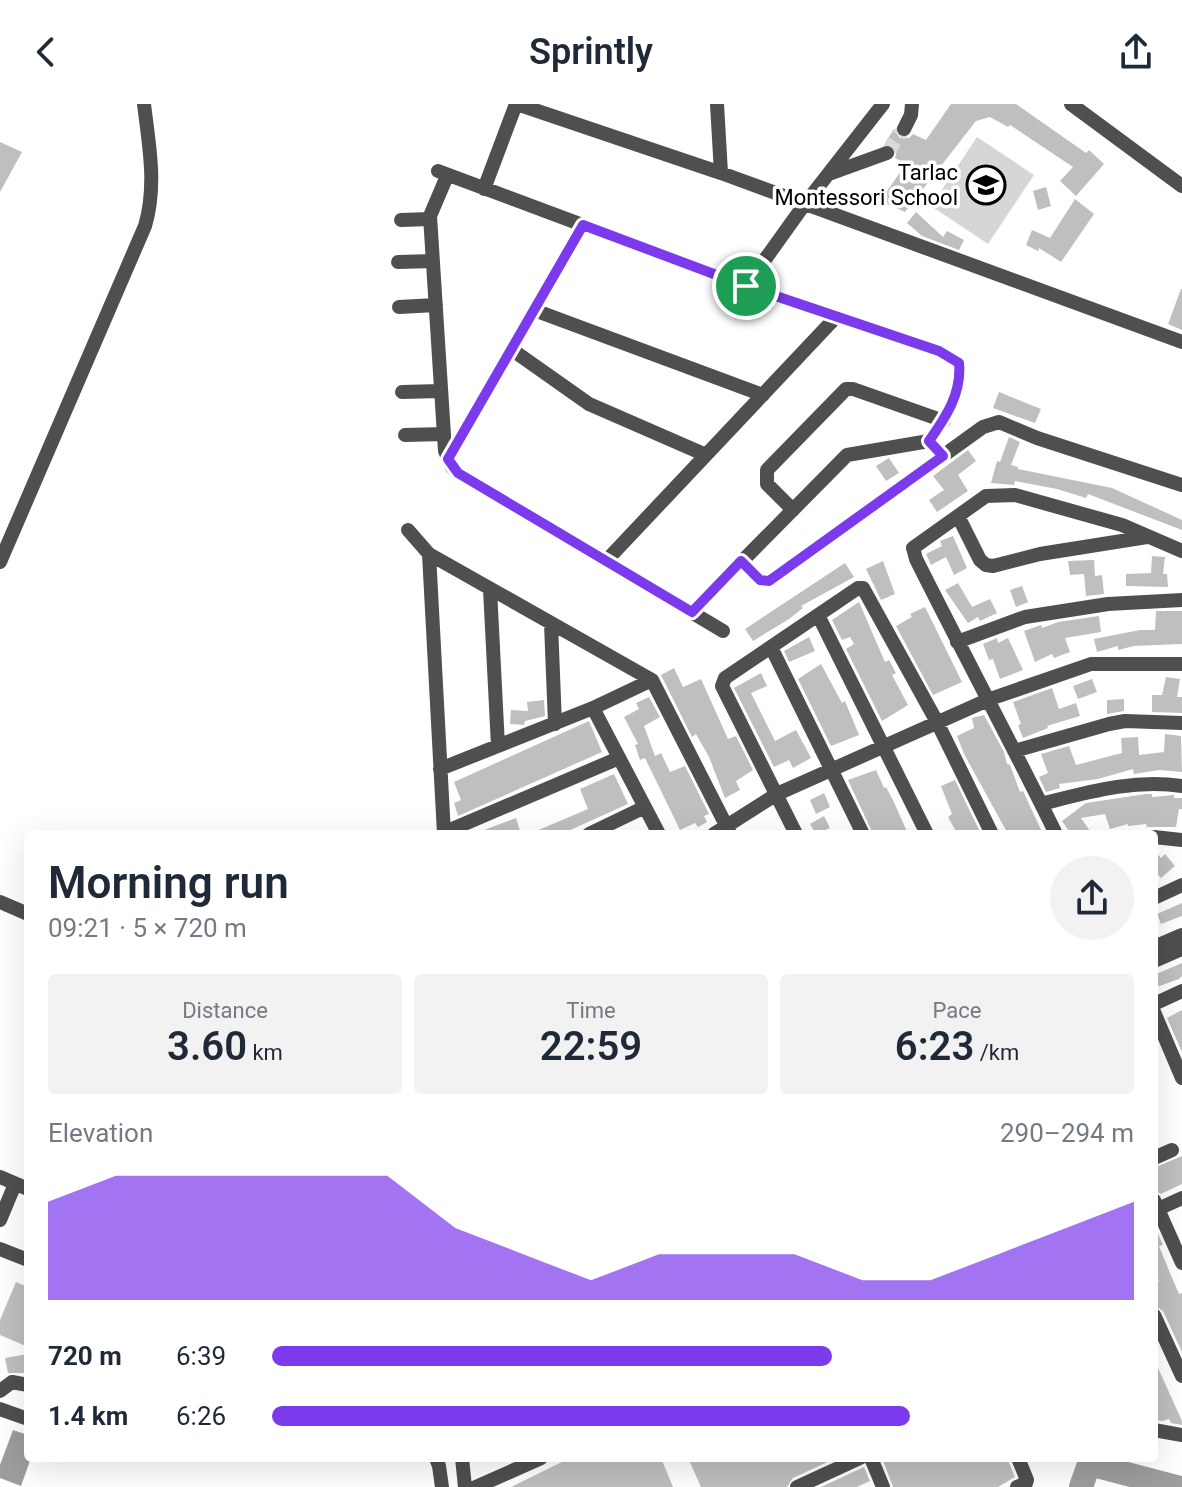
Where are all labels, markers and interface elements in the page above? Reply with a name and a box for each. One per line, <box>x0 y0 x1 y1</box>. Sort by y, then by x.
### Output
icon: back <box>24 30 68 74</box>
icon: share <box>1114 30 1158 74</box>
text: Sprintly <box>529 31 653 73</box>
place label: Tarlac Montessori School <box>775 160 958 210</box>
school or university icon: Tarlac Montessori School <box>965 164 1007 206</box>
pin <box>712 252 780 320</box>
icon: arrive <box>724 264 768 308</box>
button: share <box>1050 856 1134 940</box>
text: Morning run <box>48 857 289 909</box>
text: 09:21 · 5 × 720 m <box>48 913 247 943</box>
text: Distance <box>182 998 268 1023</box>
text: Time <box>566 998 616 1023</box>
text: Pace <box>933 998 981 1023</box>
text: 3.60 <box>167 1023 247 1070</box>
text: 22:59 <box>540 1023 642 1070</box>
text: 6:23 <box>895 1023 974 1070</box>
text: km <box>247 1040 283 1065</box>
text: /km <box>974 1040 1019 1065</box>
text: Elevation <box>48 1118 153 1148</box>
text: 290–294 m <box>1000 1118 1134 1148</box>
text: 720 m <box>48 1341 122 1371</box>
text: 6:39 <box>176 1341 226 1371</box>
text: 1.4 km <box>48 1401 128 1431</box>
text: 6:26 <box>176 1401 226 1431</box>

